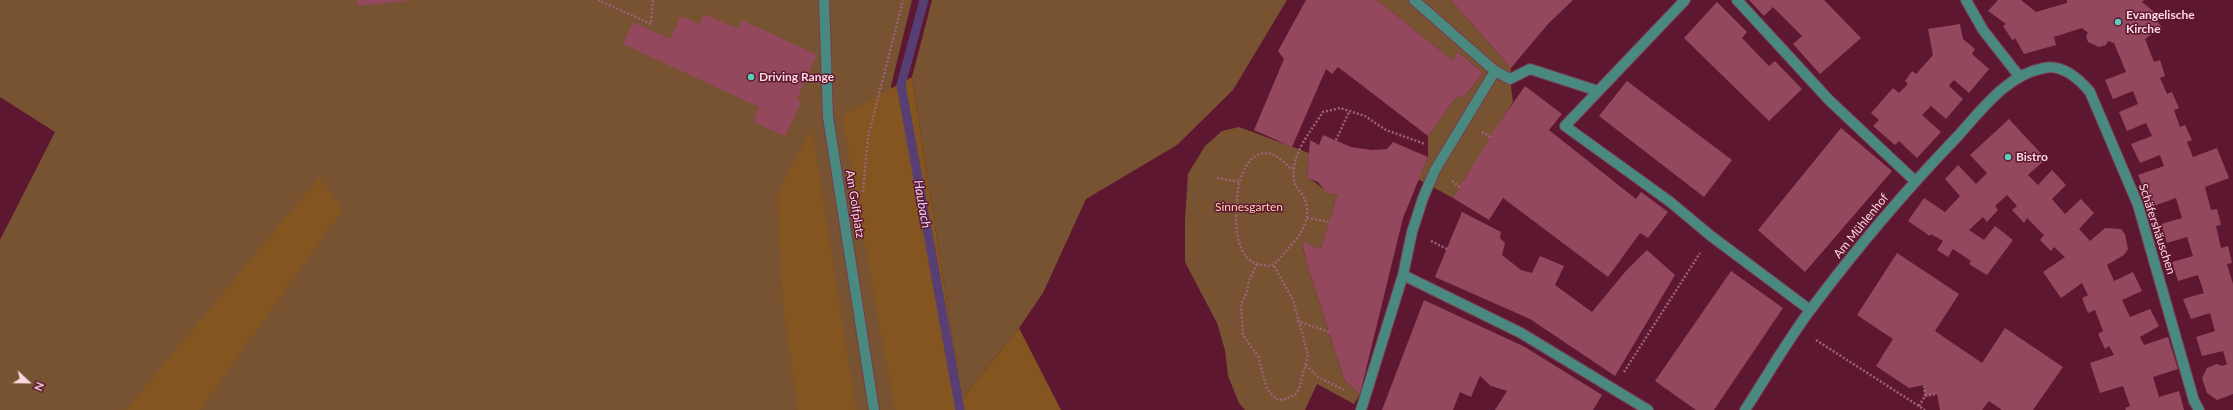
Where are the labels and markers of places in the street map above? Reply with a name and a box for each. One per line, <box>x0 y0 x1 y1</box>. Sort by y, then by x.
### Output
place label: Evangelische Kirche <box>2126 8 2195 36</box>
marker: Evangelische Kirche <box>2113 17 2123 27</box>
place label: Driving Range <box>759 70 834 84</box>
marker: Driving Range <box>746 72 756 82</box>
place label: Bistro <box>2016 150 2048 164</box>
marker: Bistro <box>2003 152 2013 162</box>

